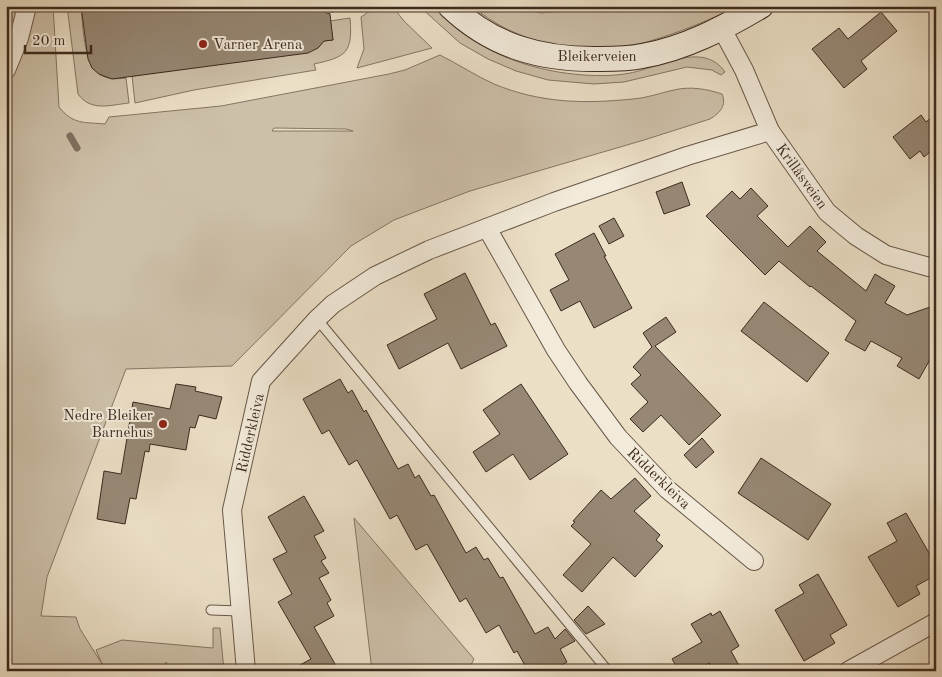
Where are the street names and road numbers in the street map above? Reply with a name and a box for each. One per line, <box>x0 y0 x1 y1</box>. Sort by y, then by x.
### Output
street label: Bleikerveien <box>557 50 637 65</box>
street label: Krillåsveien <box>772 141 829 212</box>
street label: Ridderkleiva <box>235 392 268 475</box>
street label: Ridderkleiva <box>624 445 693 513</box>

